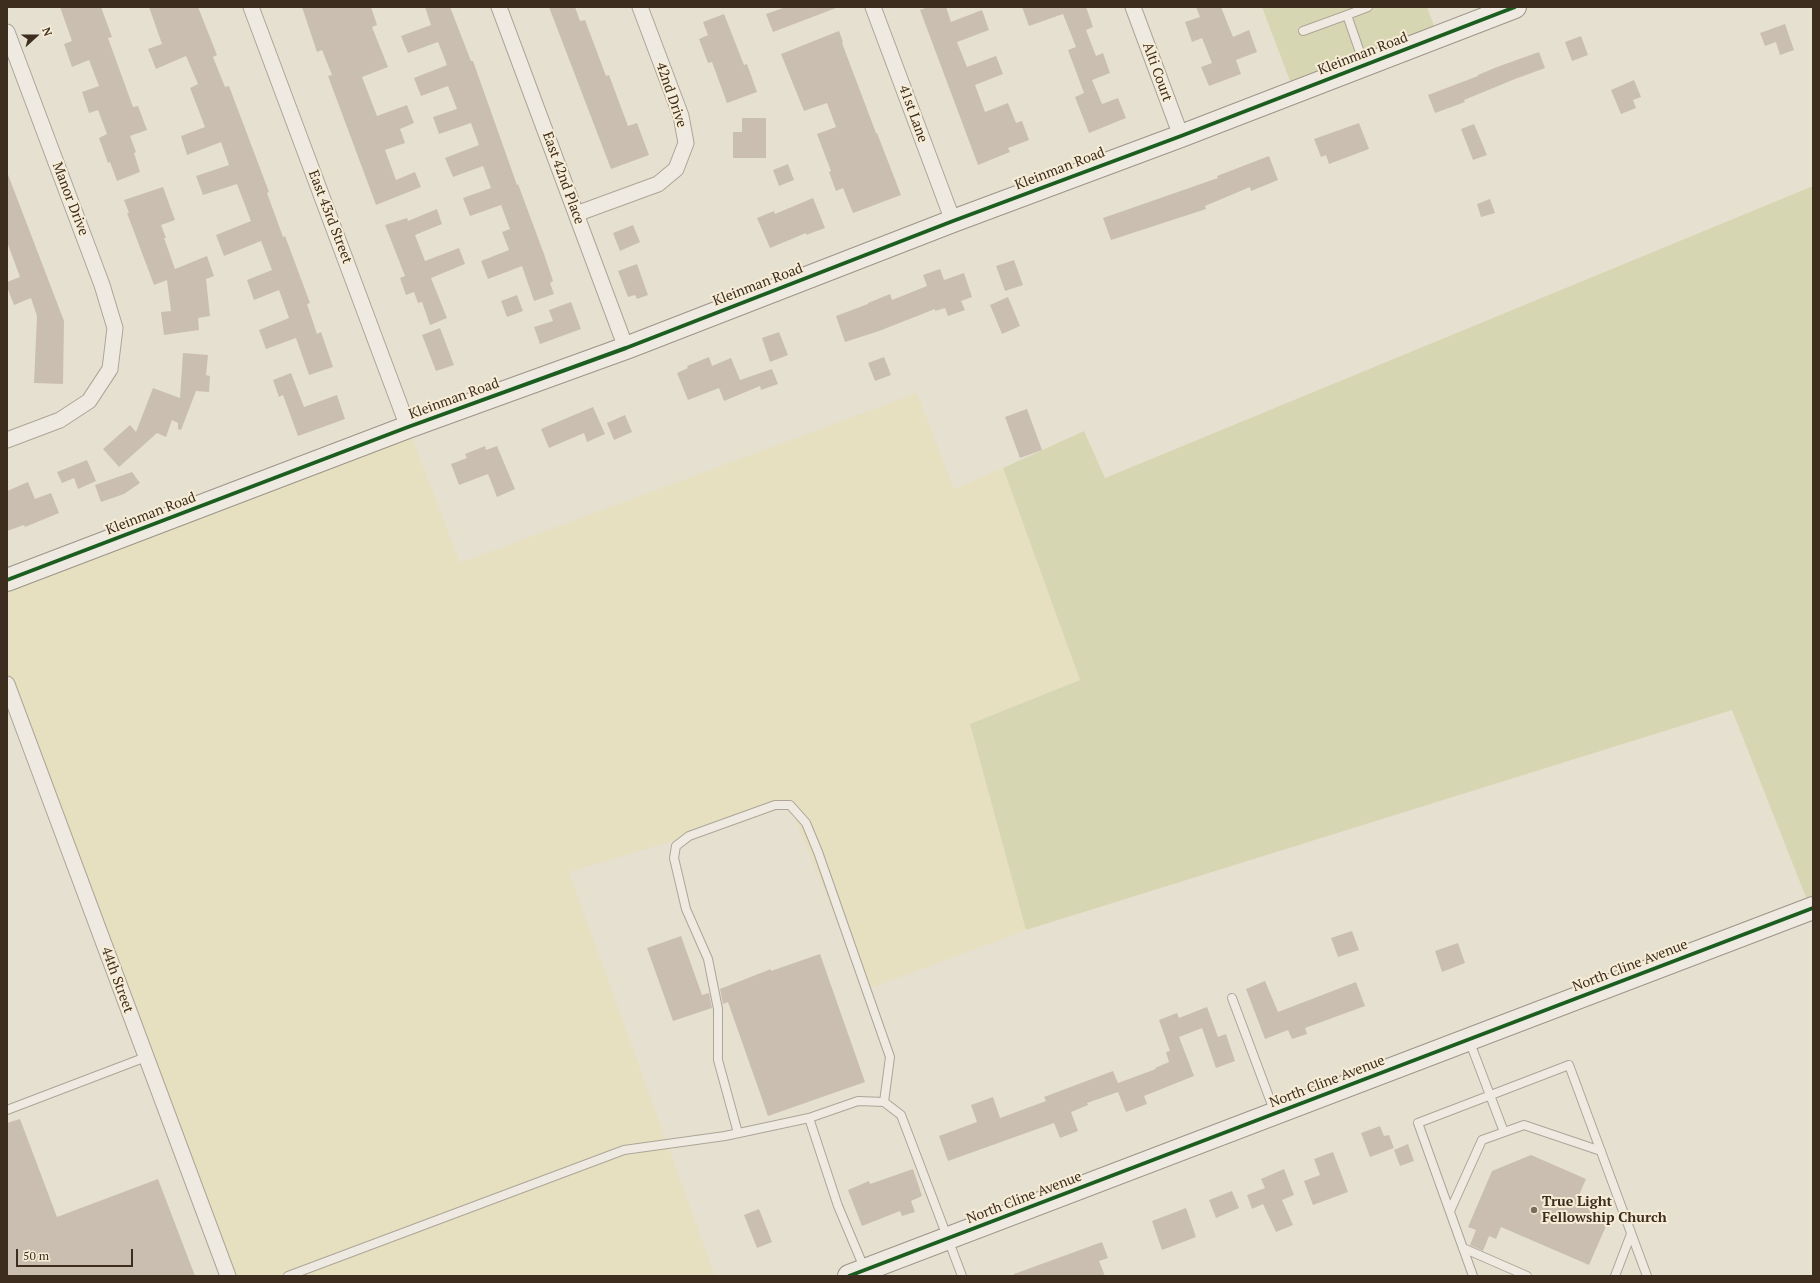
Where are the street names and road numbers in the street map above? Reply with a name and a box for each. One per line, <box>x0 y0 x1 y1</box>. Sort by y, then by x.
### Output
street label: Kleinman Road <box>1316 29 1410 79</box>
street label: Alti Court <box>1139 40 1175 104</box>
street label: 42nd Drive <box>652 60 690 130</box>
street label: 41st Lane <box>895 83 931 145</box>
street label: East 42nd Place <box>538 129 588 227</box>
street label: Kleinman Road <box>1013 144 1107 194</box>
street label: Manor Drive <box>48 160 92 238</box>
street label: East 43rd Street <box>304 168 356 266</box>
street label: Kleinman Road <box>711 260 805 310</box>
street label: Kleinman Road <box>407 375 501 423</box>
street label: Kleinman Road <box>104 489 198 539</box>
street label: North Cline Avenue <box>1570 936 1690 996</box>
street label: 44th Street <box>97 945 137 1015</box>
street label: North Cline Avenue <box>1267 1052 1387 1112</box>
street label: North Cline Avenue <box>964 1168 1084 1228</box>

